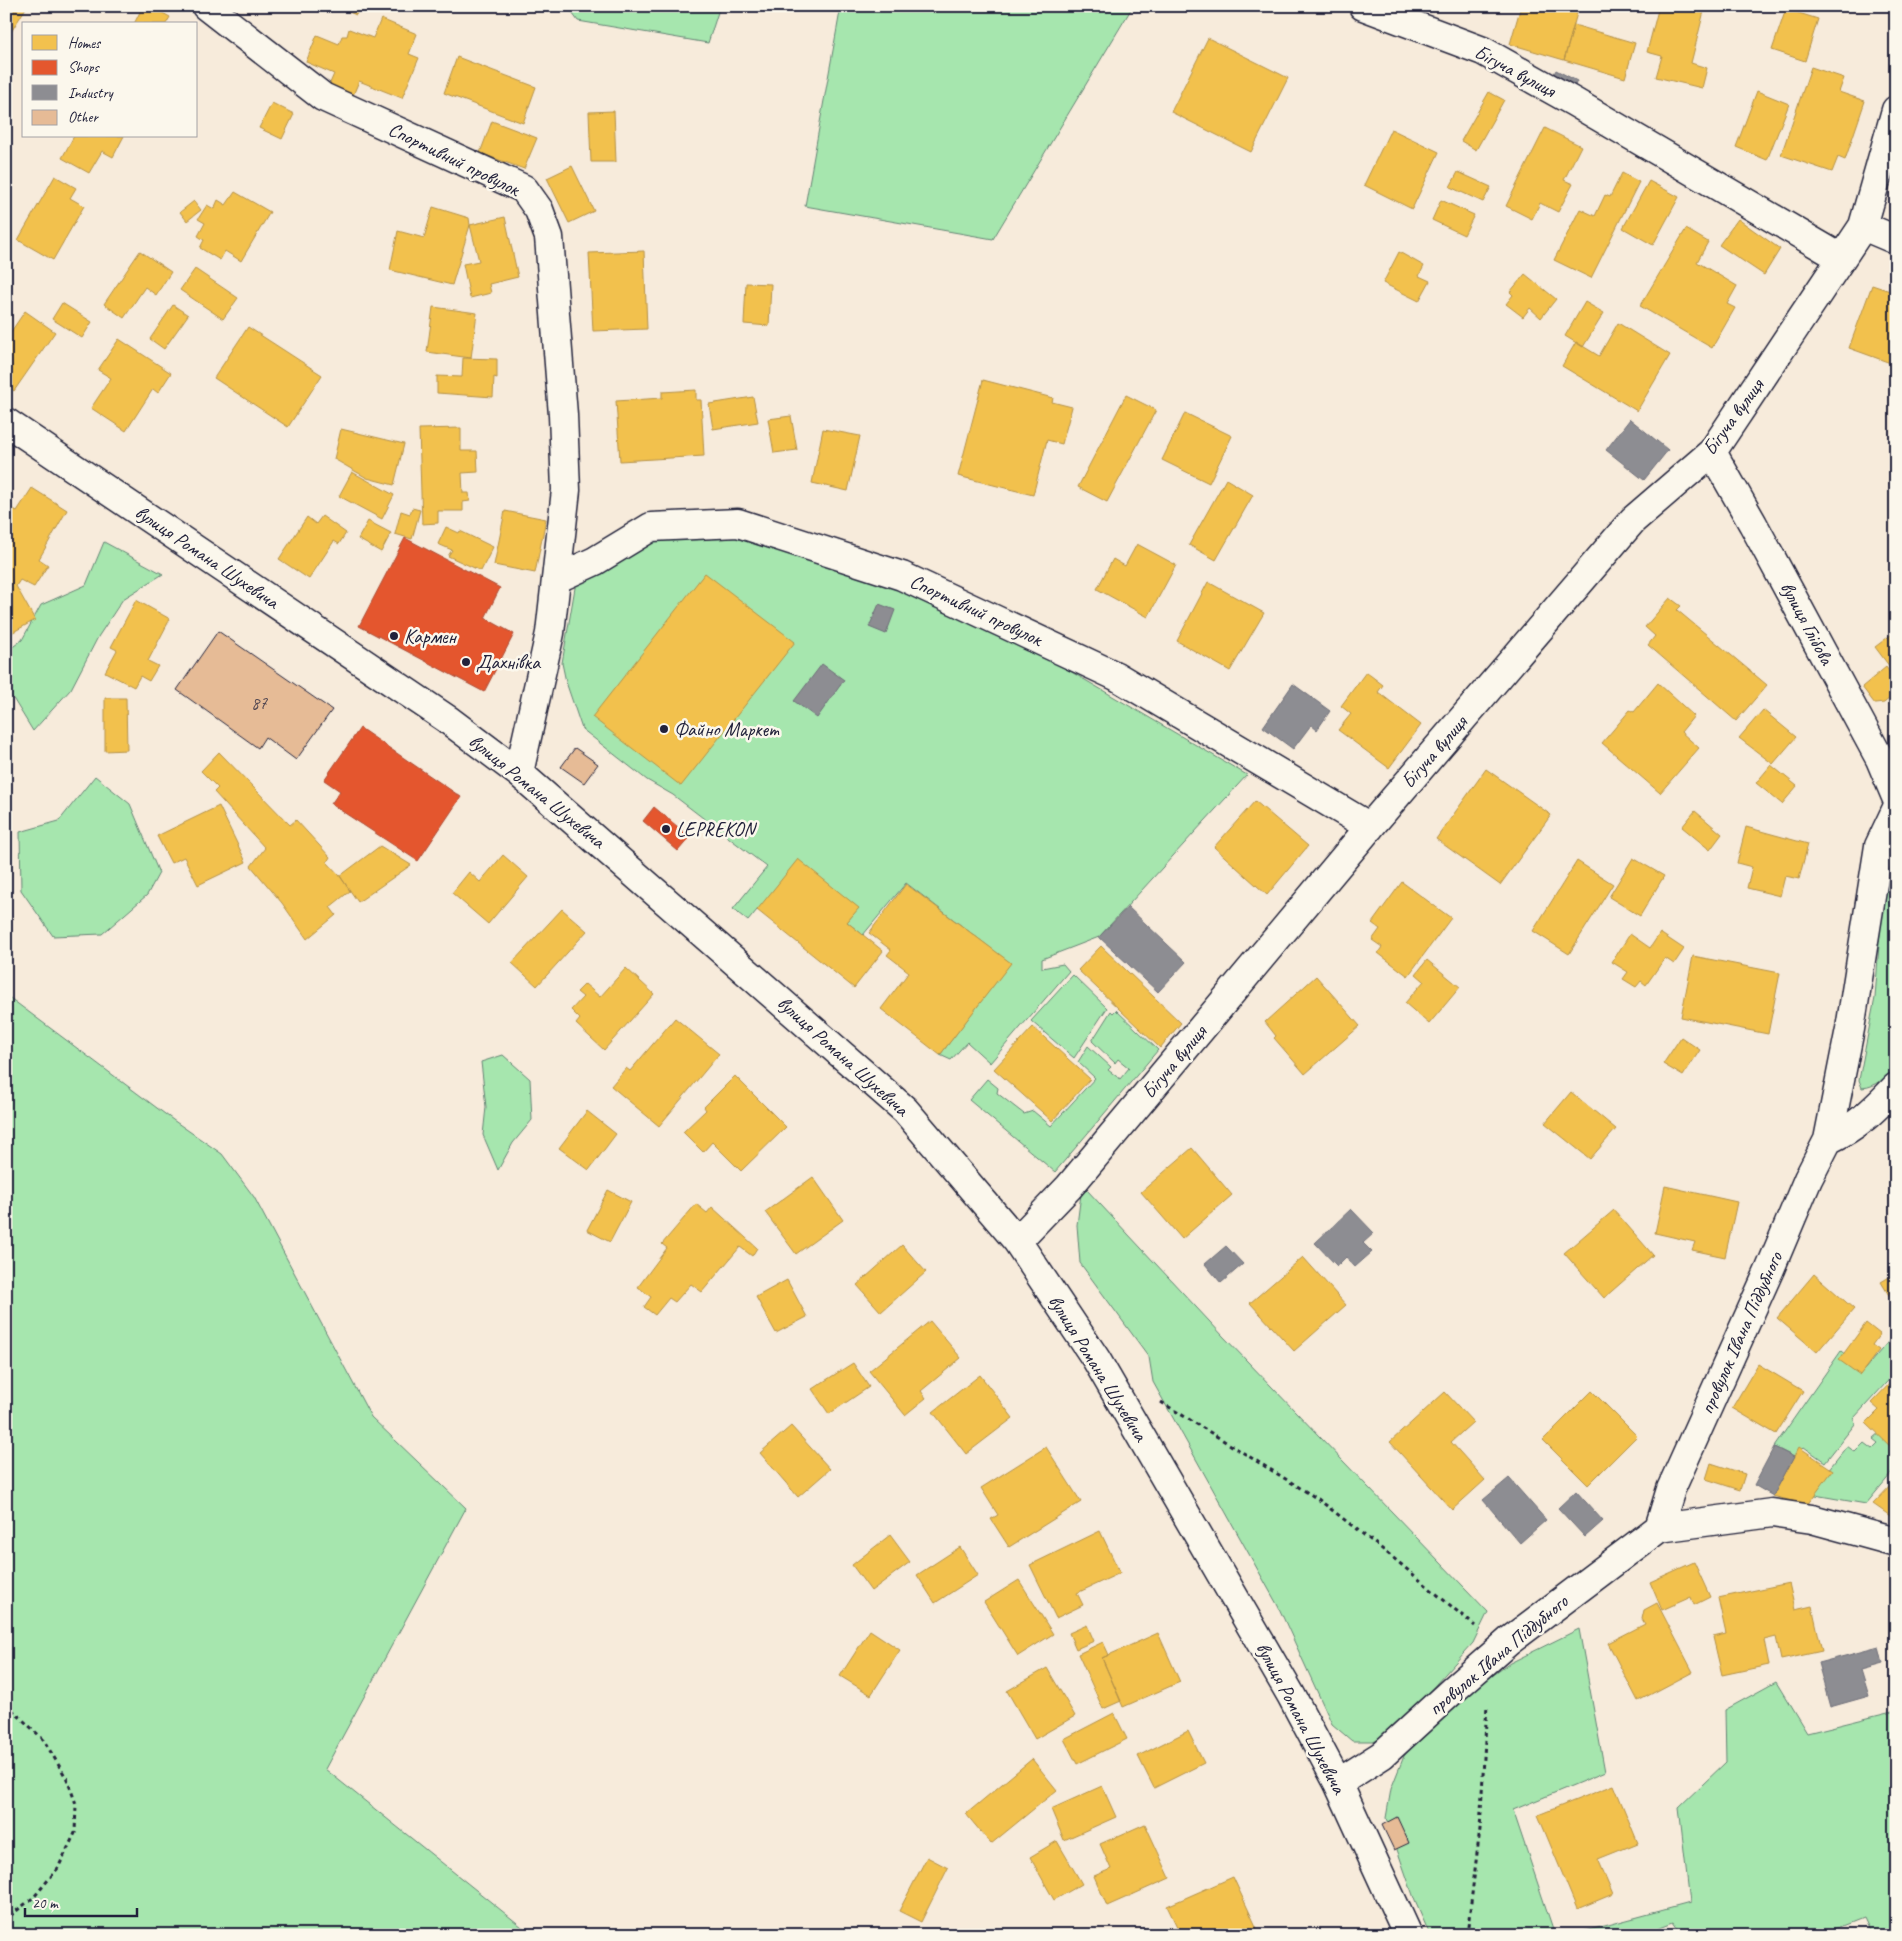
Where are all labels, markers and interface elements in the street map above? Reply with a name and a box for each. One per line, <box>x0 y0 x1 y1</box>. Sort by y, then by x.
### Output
legend <box>22 22 198 138</box>
text: Homes <box>68 34 102 53</box>
street label: Бігуча вулиця <box>1470 39 1561 104</box>
text: Shops <box>68 58 101 77</box>
text: Industry <box>68 84 115 103</box>
text: Other <box>68 108 99 127</box>
street label: Спортивний провулок <box>384 116 525 202</box>
street label: Бігуча вулиця <box>1697 373 1770 460</box>
street label: вулиця Романа Шухевича <box>130 500 285 615</box>
street label: Спортивний провулок <box>906 568 1048 652</box>
street label: вулиця Глібова <box>1775 577 1840 671</box>
place label: Кармен <box>404 624 458 649</box>
marker: Кармен <box>388 630 400 642</box>
place label: Дахнівка <box>476 650 541 675</box>
marker: Дахнівка <box>460 656 472 668</box>
house number: 87 <box>251 692 268 714</box>
street label: Бігуча вулиця <box>1396 709 1473 793</box>
place label: Файно Маркет <box>674 717 780 742</box>
marker: Файно Маркет <box>658 723 670 735</box>
street label: вулиця Романа Шухевича <box>464 728 611 854</box>
place label: LEPREKON <box>676 817 757 842</box>
marker: LEPREKON <box>660 823 672 835</box>
street label: вулиця Романа Шухевича <box>772 990 915 1122</box>
street label: Бігуча вулиця <box>1136 1019 1213 1104</box>
street label: провулок Івана Піддубного <box>1694 1247 1788 1418</box>
street label: вулиця Романа Шухевича <box>1043 1290 1154 1447</box>
street label: провулок Івана Піддубного <box>1423 1589 1574 1721</box>
street label: вулиця Романа Шухевича <box>1250 1638 1352 1799</box>
scale bar <box>25 1886 138 1918</box>
text: 20 m <box>32 1894 59 1913</box>

